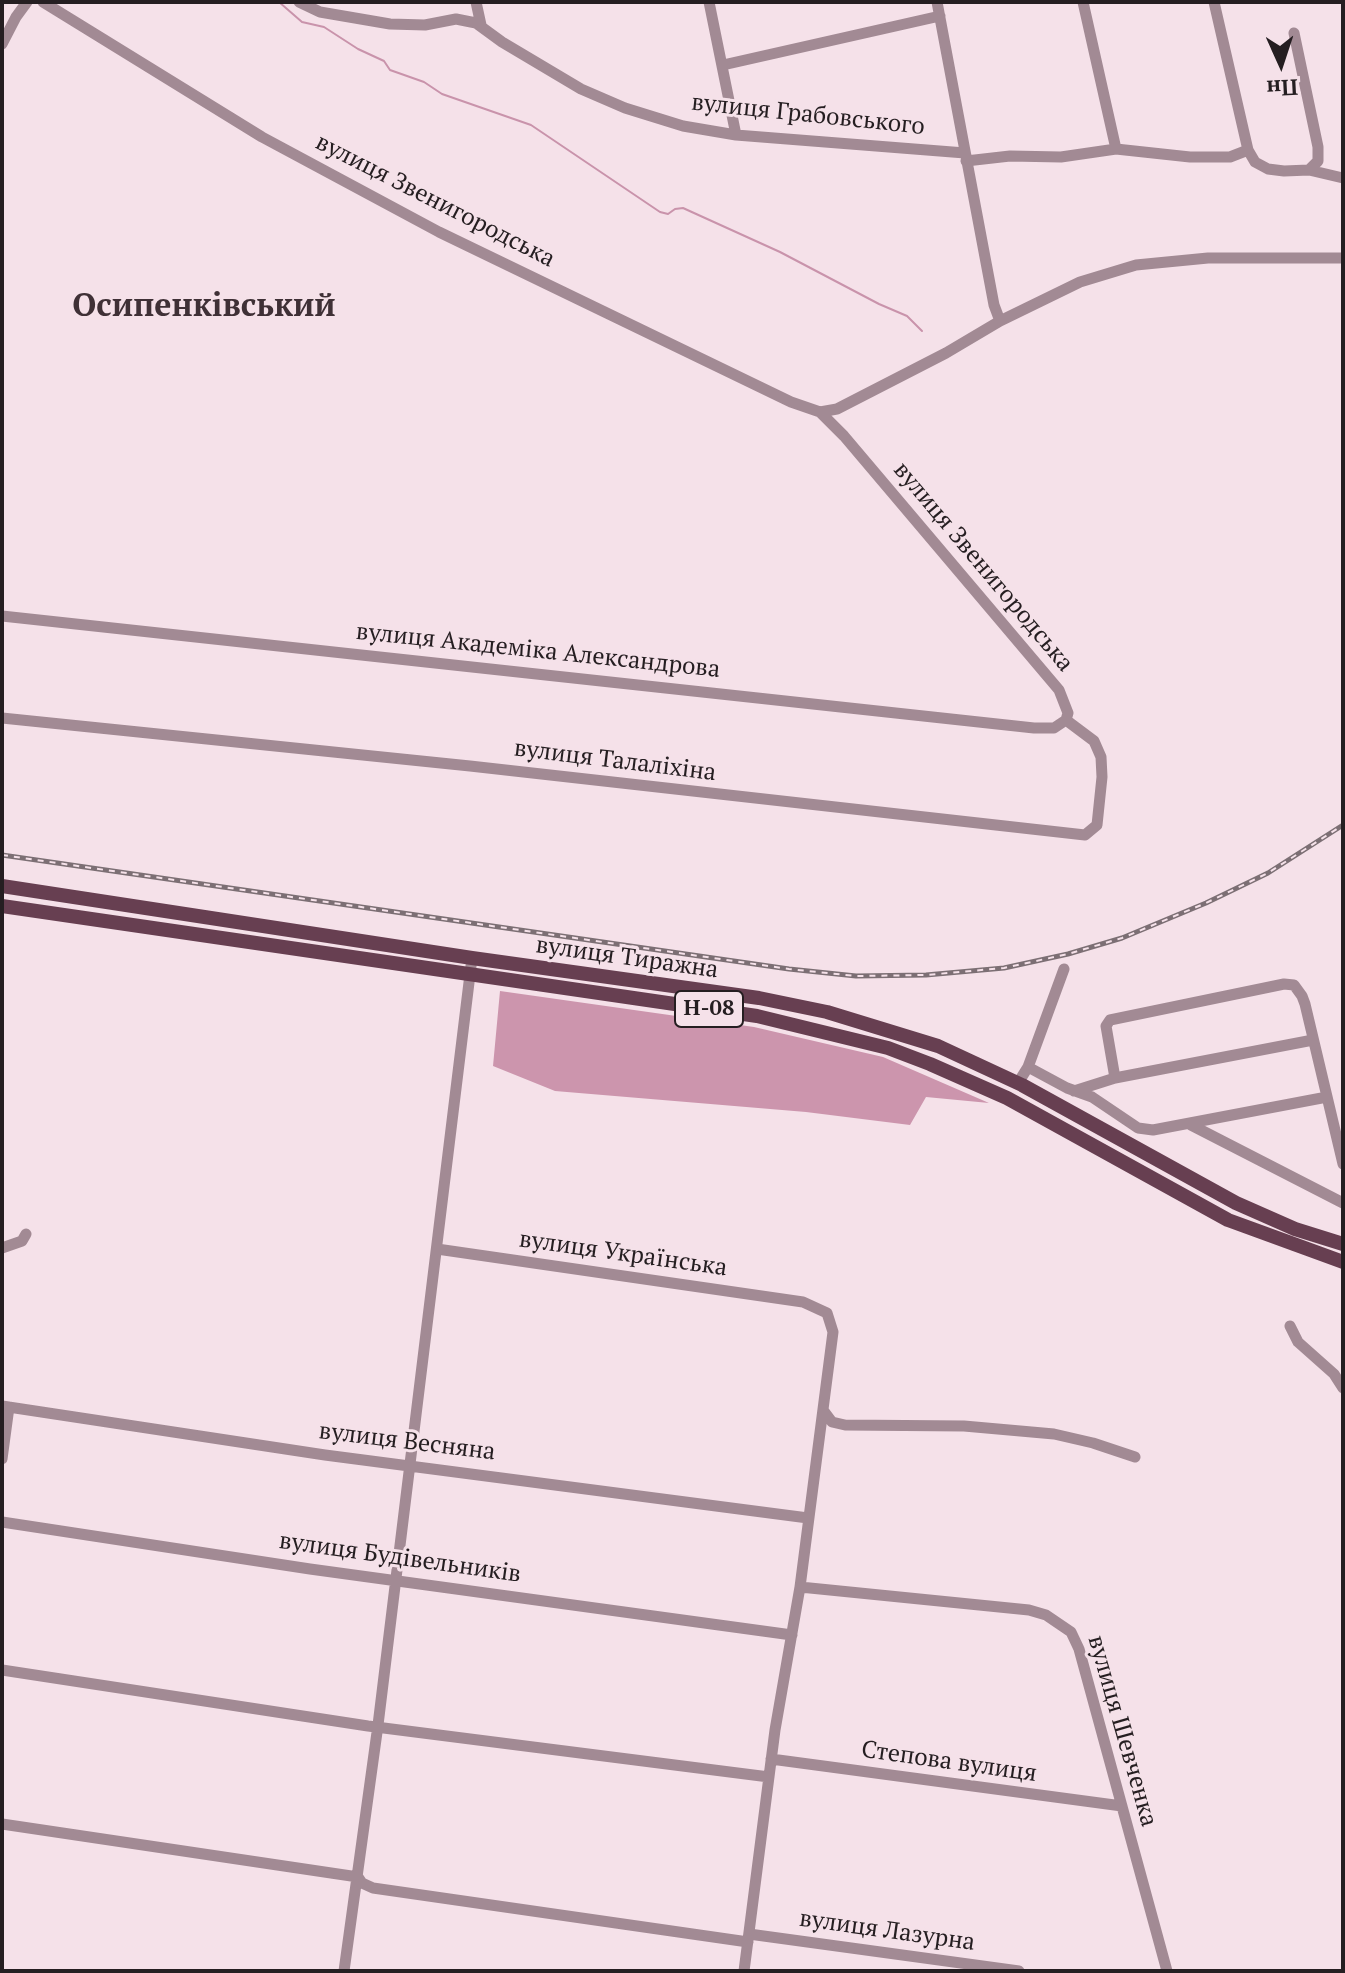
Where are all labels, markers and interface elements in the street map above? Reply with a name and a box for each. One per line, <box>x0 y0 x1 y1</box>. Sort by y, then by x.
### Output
north arrow <box>1241 24 1321 104</box>
text: Пн <box>1266 73 1299 104</box>
street label: вулиця Грабовського <box>690 88 926 142</box>
street label: вулиця Звенигородська <box>311 128 559 274</box>
district label: Осипенківський <box>72 288 336 326</box>
street label: вулиця Звенигородська <box>887 456 1079 678</box>
street label: вулиця Академіка Александрова <box>355 618 721 684</box>
street label: вулиця Талаліхіна <box>512 734 718 788</box>
street label: вулиця Тиражна <box>534 931 720 985</box>
road number: Н-08 <box>675 991 743 1027</box>
street label: вулиця Українська <box>517 1225 729 1283</box>
street label: вулиця Весняна <box>317 1417 497 1467</box>
street label: вулиця Будівельників <box>277 1527 523 1589</box>
street label: вулиця Шевченка <box>1081 1632 1163 1830</box>
street label: Степова вулиця <box>860 1735 1038 1789</box>
street label: вулиця Лазурна <box>797 1904 977 1958</box>

